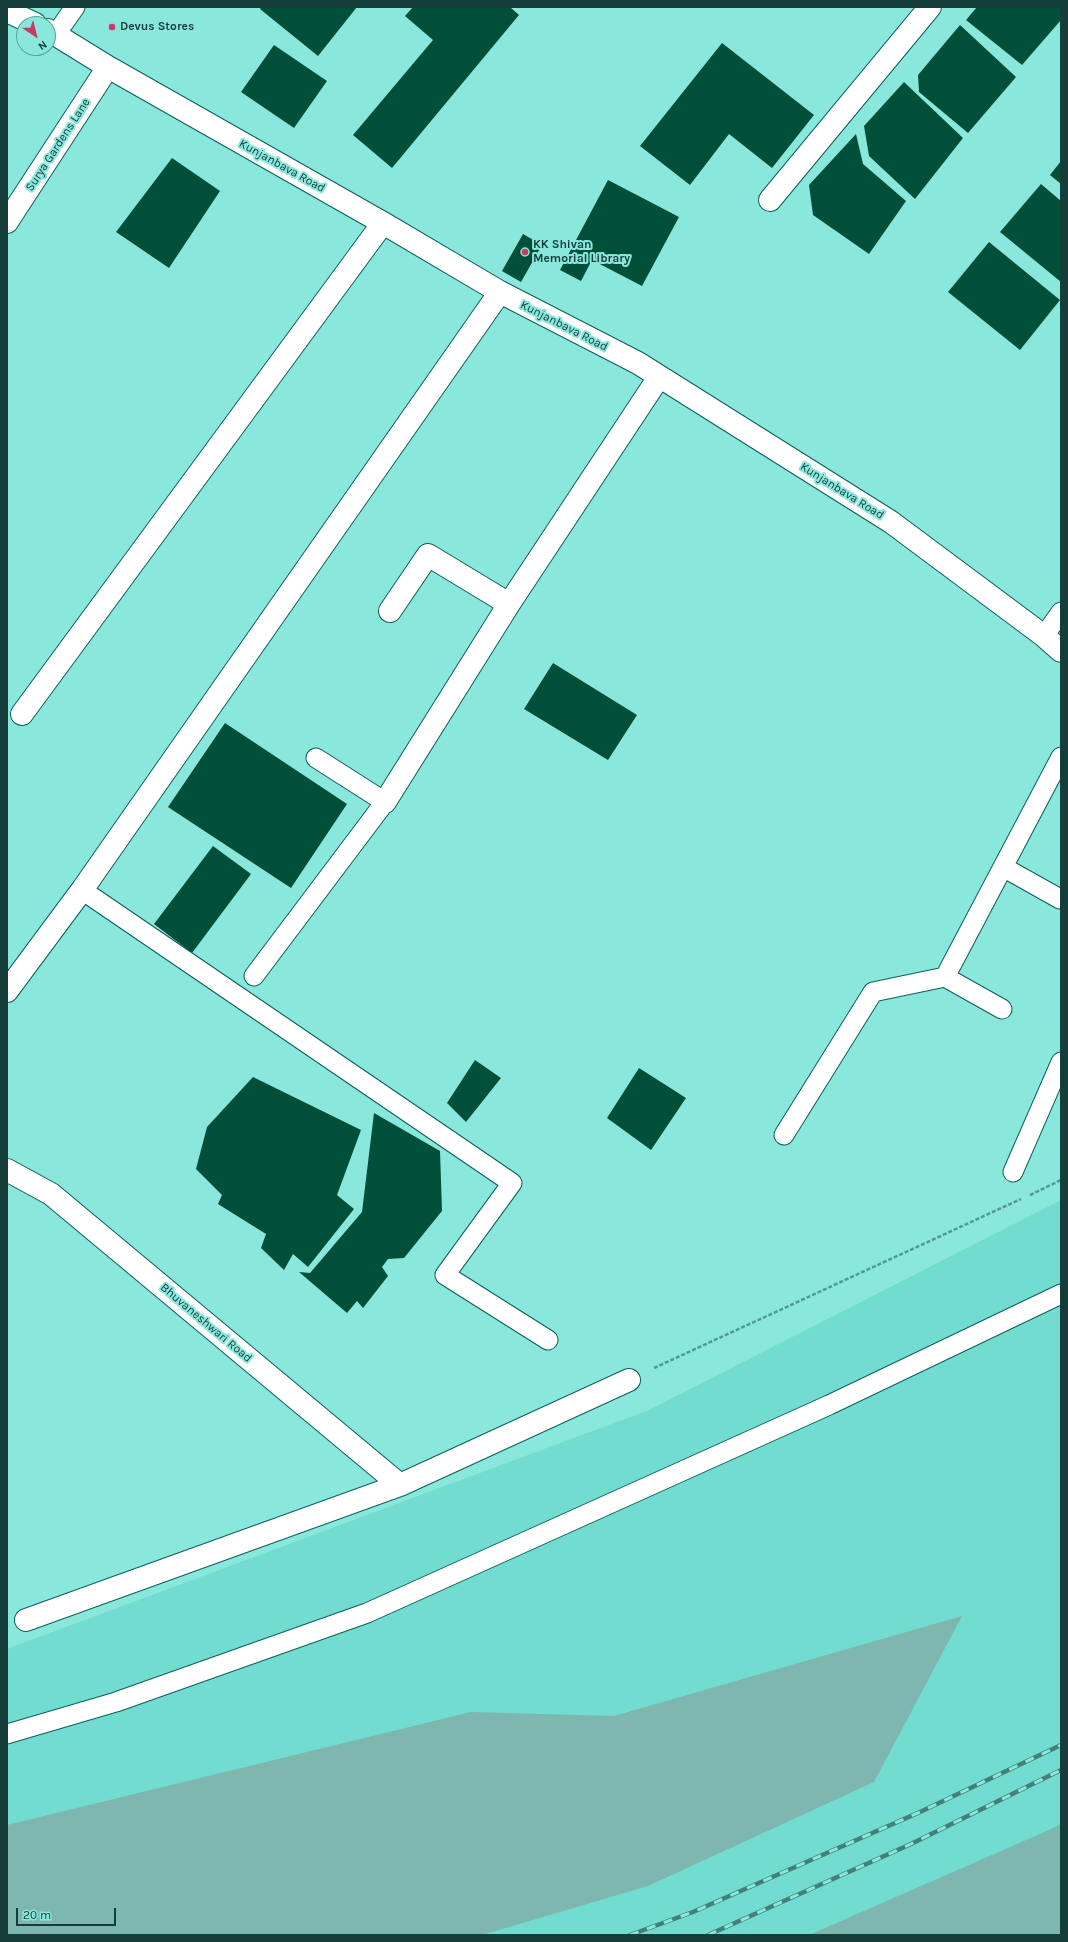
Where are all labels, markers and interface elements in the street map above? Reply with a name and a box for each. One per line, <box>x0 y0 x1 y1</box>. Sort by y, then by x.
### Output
north arrow <box>16 16 56 56</box>
place label: Devus Stores <box>120 20 194 34</box>
marker: Devus Stores <box>107 22 117 32</box>
text: N <box>36 38 50 53</box>
street label: Surya Gardens Lane <box>23 96 93 194</box>
street label: Kunjanbava Road <box>236 136 328 196</box>
place label: KK Shivan Memorial Library <box>533 238 630 266</box>
marker: KK Shivan Memorial Library <box>520 247 530 257</box>
street label: Kunjanbava Road <box>518 298 610 354</box>
street label: Kunjanbava Road <box>797 459 887 523</box>
street label: Bhuvaneshwari Road <box>157 1280 255 1366</box>
scale bar <box>18 1900 118 1926</box>
text: 20 m <box>23 1908 51 1922</box>

